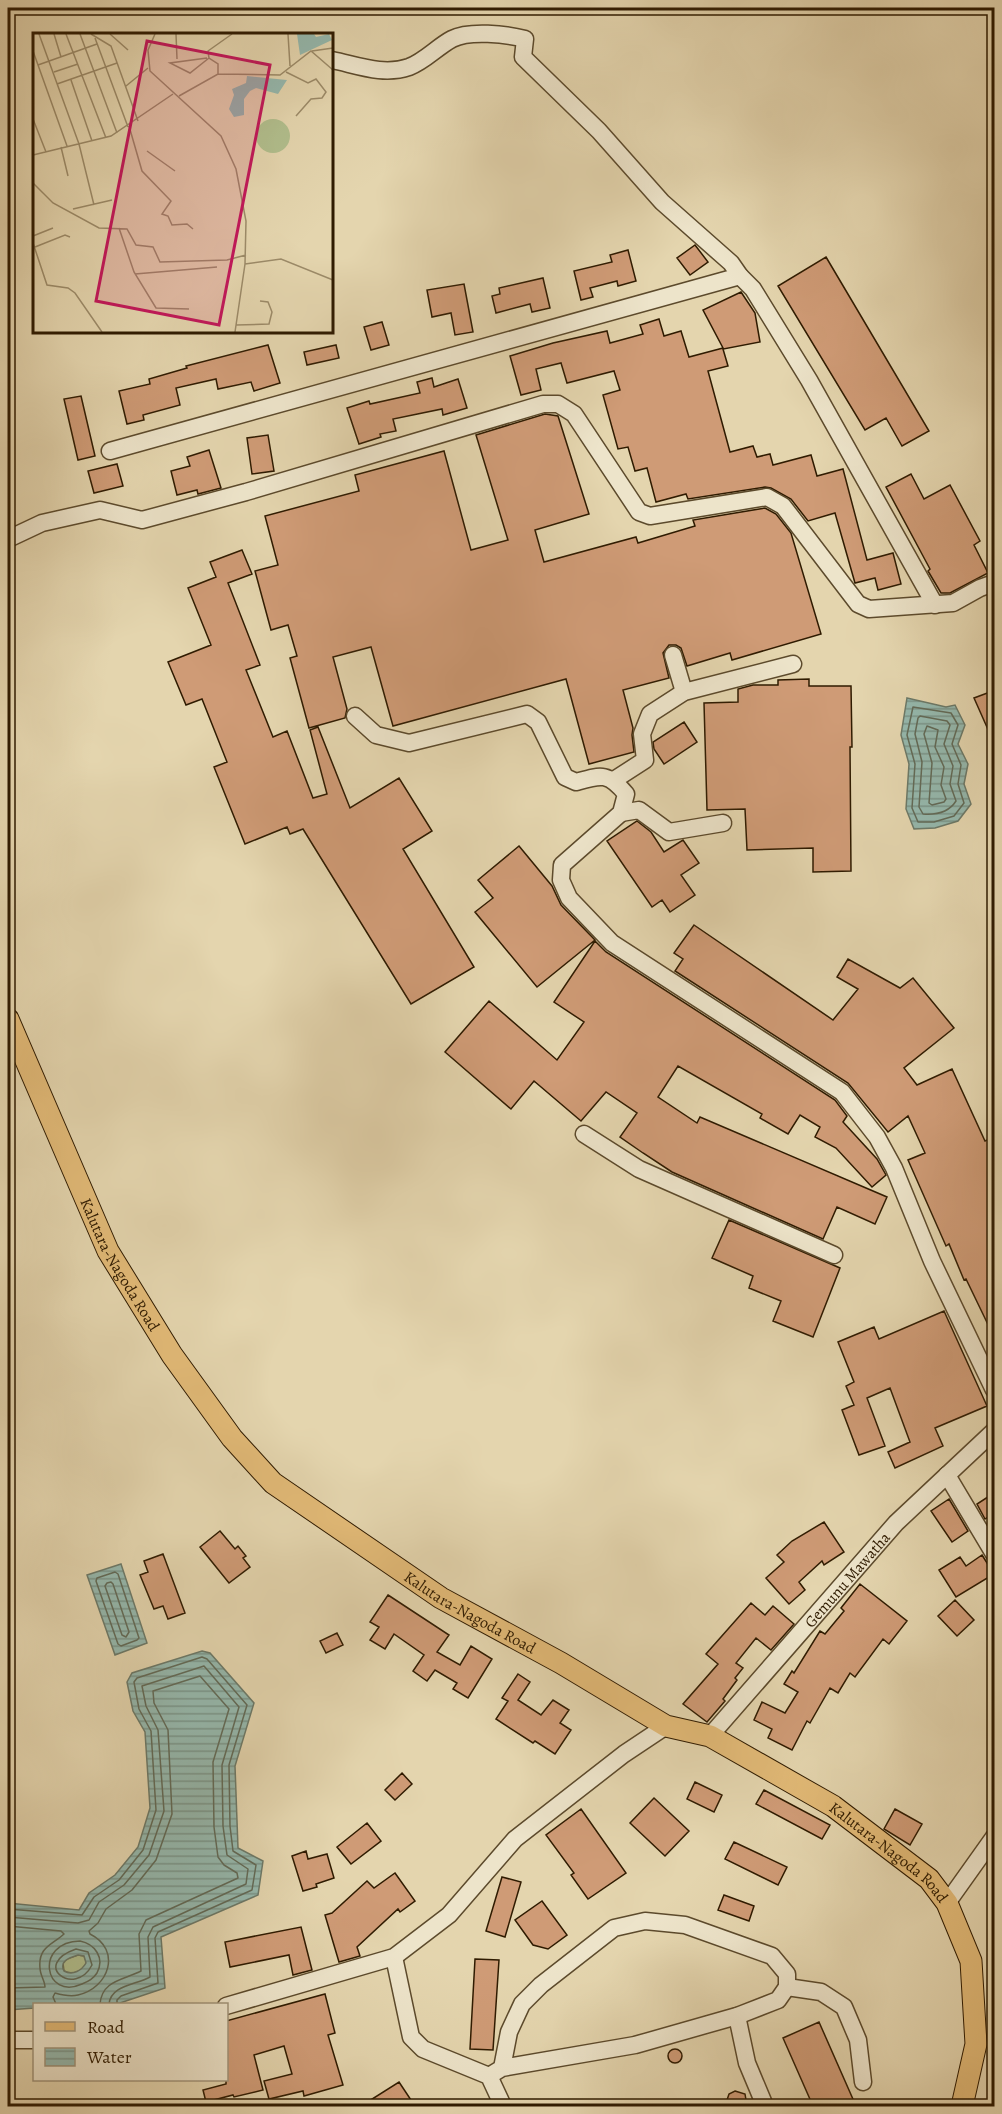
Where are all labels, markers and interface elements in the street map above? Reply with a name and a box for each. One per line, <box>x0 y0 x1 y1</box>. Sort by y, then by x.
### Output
inset map <box>33 33 333 333</box>
street label: Kalutara-Nagoda Road <box>74 1195 165 1336</box>
street label: Gemunu Mawatha <box>800 1527 896 1633</box>
street label: Kalutara-Nagoda Road <box>399 1566 540 1660</box>
street label: Kalutara-Nagoda Road <box>824 1797 953 1908</box>
legend <box>33 2003 228 2081</box>
text: Road <box>87 2015 125 2039</box>
text: Water <box>86 2045 132 2069</box>

